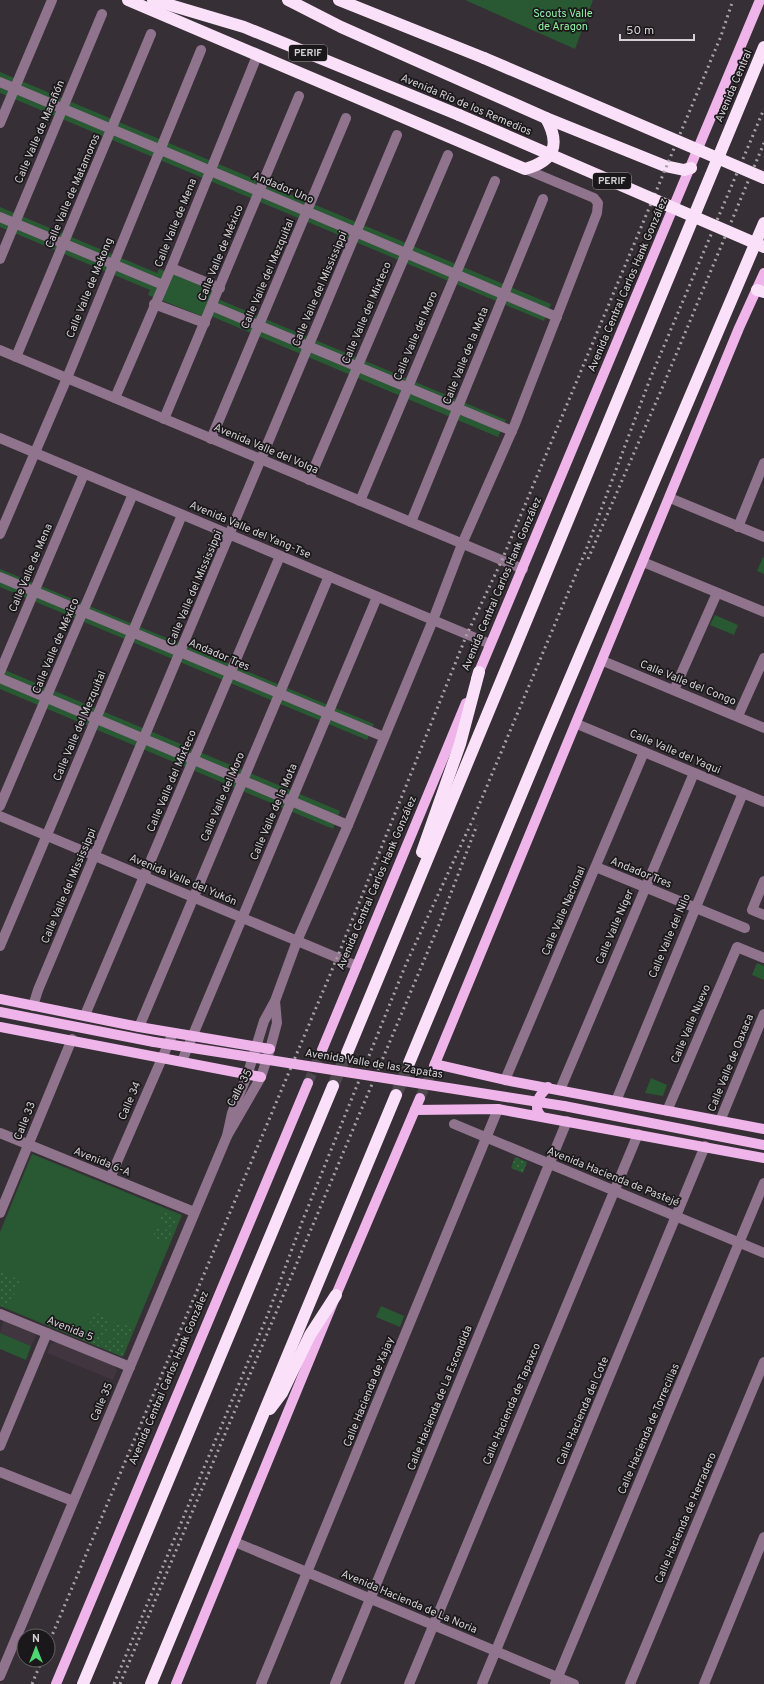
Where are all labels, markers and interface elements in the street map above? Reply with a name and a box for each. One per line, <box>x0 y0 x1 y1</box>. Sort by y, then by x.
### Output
park label: Scouts Valle de Aragon <box>533 7 593 34</box>
scale bar <box>620 16 694 42</box>
text: 50 m <box>626 23 654 39</box>
road number: PERIF <box>289 45 327 61</box>
street label: Avenida Central <box>712 47 756 125</box>
street label: Avenida Río de los Remedios <box>398 71 534 139</box>
street label: Calle Valle de Marañón <box>12 78 68 186</box>
street label: Calle Valle de Matamoros <box>43 132 103 250</box>
street label: Andador Uno <box>250 169 316 207</box>
road number: PERIF <box>593 173 631 189</box>
street label: Calle Valle de Mena <box>152 176 200 270</box>
street label: Avenida Central Carlos Hank González <box>585 196 671 374</box>
street label: Calle Valle de México <box>195 203 247 303</box>
street label: Calle Valle del Mezquital <box>238 217 298 331</box>
street label: Calle Valle del Mississippi <box>289 229 351 349</box>
street label: Calle Valle de Mekong <box>64 236 116 340</box>
street label: Calle Valle del Mixteco <box>339 260 395 366</box>
street label: Calle Valle del Moro <box>391 289 441 383</box>
street label: Calle Valle de la Mota <box>440 305 492 407</box>
street label: Avenida Valle del Volga <box>212 421 321 477</box>
street label: Avenida Central Carlos Hank González <box>459 495 545 673</box>
street label: Avenida Valle del Yang-Tse <box>187 498 313 562</box>
street label: Calle Valle de Mena <box>6 521 56 614</box>
street label: Calle Valle del Mississippi <box>164 528 226 648</box>
street label: Calle Valle de México <box>29 596 83 696</box>
street label: Andador Tres <box>186 636 252 674</box>
street label: Calle Valle del Congo <box>638 657 738 709</box>
street label: Calle Valle del Mezquital <box>50 669 110 783</box>
street label: Calle Valle del Yaqui <box>627 726 723 778</box>
street label: Calle Valle del Mixteco <box>144 728 200 834</box>
street label: Calle Valle del Moro <box>198 750 248 844</box>
street label: Calle Valle de la Mota <box>247 761 301 863</box>
street label: Avenida Central Carlos Hank González <box>334 794 420 972</box>
street label: Calle Valle del Mississippi <box>38 826 100 946</box>
street label: Avenida Valle del Yukón <box>127 851 239 909</box>
street label: Andador Tres <box>608 854 674 892</box>
street label: Calle Valle Nacional <box>539 864 589 958</box>
street label: Calle Valle Níger <box>593 887 637 967</box>
street label: Calle Valle del Nilo <box>646 892 694 980</box>
street label: Calle Valle Nuevo <box>668 982 714 1066</box>
street label: Calle Valle de Oaxaca <box>705 1012 757 1114</box>
street label: Avenida Valle de las Zapatas <box>304 1046 444 1082</box>
street label: Calle 35 <box>224 1067 256 1109</box>
street label: Calle 34 <box>116 1079 144 1122</box>
street label: Calle 33 <box>11 1100 39 1142</box>
street label: Avenida 6-A <box>71 1144 133 1180</box>
street label: Avenida Hacienda de Pastejé <box>545 1144 681 1210</box>
street label: Avenida Central Carlos Hank González <box>126 1289 212 1467</box>
street label: Avenida 5 <box>45 1313 95 1345</box>
street label: Calle Hacienda de La Escondida <box>404 1323 476 1473</box>
street label: Calle Hacienda de Xajay <box>341 1335 398 1449</box>
street label: Calle Hacienda de Tapaxco <box>480 1341 544 1467</box>
street label: Calle Hacienda del Cote <box>554 1355 612 1467</box>
street label: Calle Hacienda de Torrecillas <box>615 1361 683 1497</box>
street label: Calle 35 <box>88 1380 116 1423</box>
street label: Calle Hacienda de Herradero <box>652 1450 720 1586</box>
street label: Avenida Hacienda de La Noria <box>339 1567 479 1637</box>
north arrow <box>16 1628 56 1668</box>
text: N <box>32 1632 40 1646</box>

